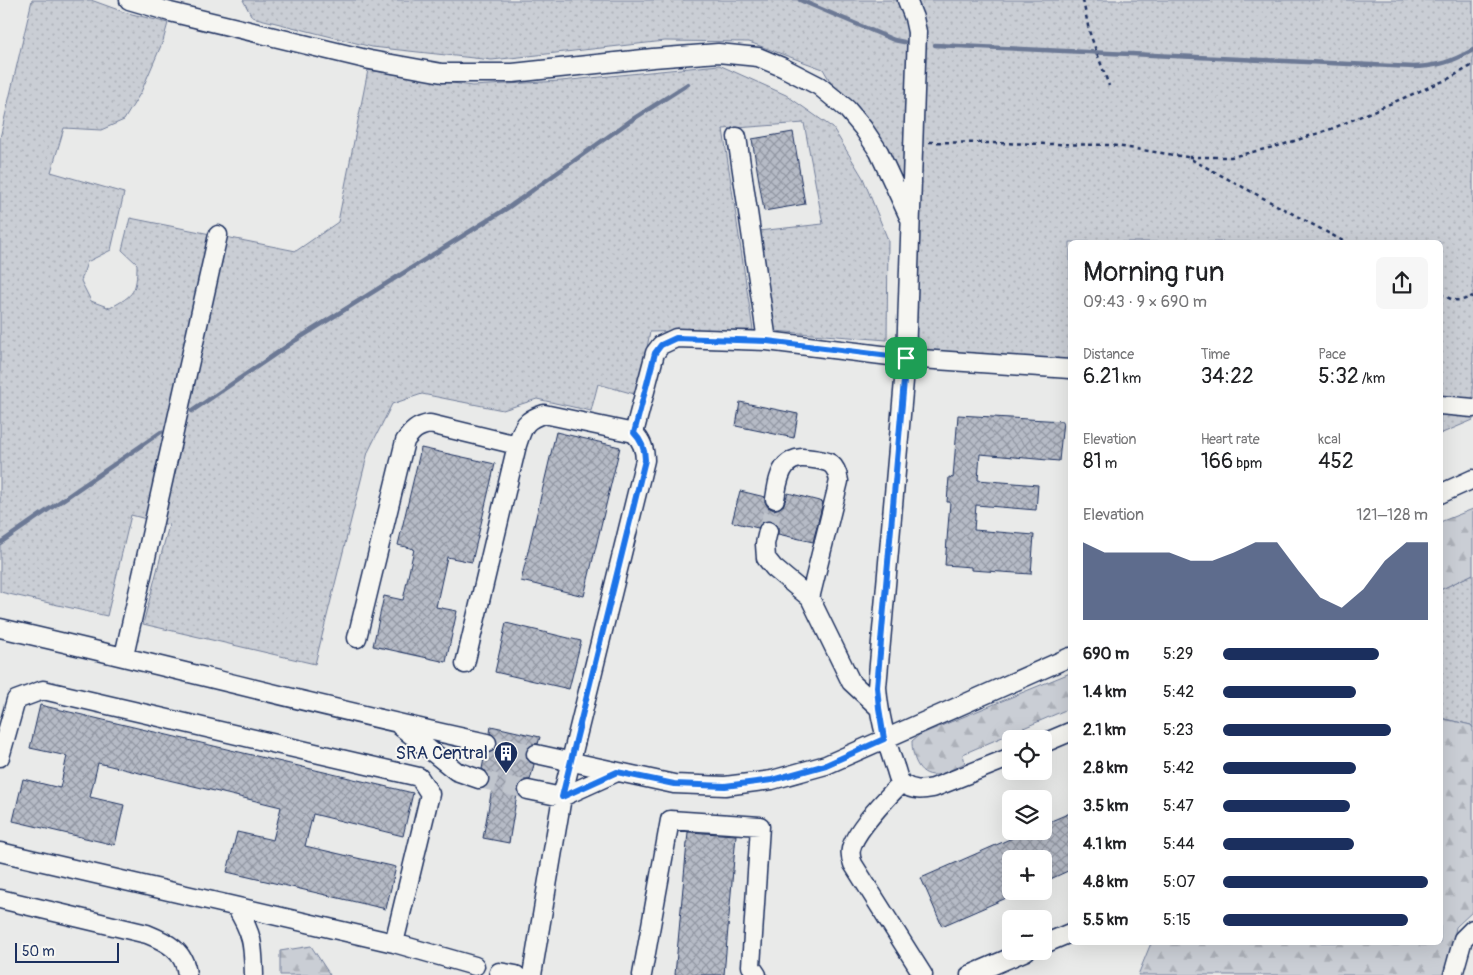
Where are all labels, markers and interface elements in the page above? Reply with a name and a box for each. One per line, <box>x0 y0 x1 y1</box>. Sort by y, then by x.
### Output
text: Morning run <box>1083 255 1225 290</box>
button: share <box>1376 257 1428 309</box>
text: 09:43 · 9 × 690 m <box>1083 292 1207 312</box>
pin <box>885 337 927 379</box>
icon: arrive <box>892 344 920 372</box>
text: Distance <box>1083 346 1134 363</box>
text: Time <box>1201 346 1230 363</box>
text: Pace <box>1318 346 1346 363</box>
text: 6.21 <box>1083 363 1120 390</box>
text: 34:22 <box>1201 363 1254 390</box>
text: 5:32 <box>1318 363 1359 390</box>
text: km <box>1120 370 1141 387</box>
text: /km <box>1359 370 1385 387</box>
text: Elevation <box>1083 431 1136 448</box>
text: Heart rate <box>1201 431 1260 448</box>
text: kcal <box>1318 431 1341 448</box>
text: 81 <box>1083 448 1102 475</box>
text: 166 <box>1201 448 1233 475</box>
text: 452 <box>1318 448 1354 475</box>
text: m <box>1102 455 1117 472</box>
text: bpm <box>1233 455 1262 472</box>
text: Elevation <box>1083 505 1144 525</box>
text: 121–128 m <box>1356 505 1428 525</box>
text: 690 m <box>1083 644 1129 664</box>
text: 5:29 <box>1163 644 1193 664</box>
text: 1.4 km <box>1083 682 1126 702</box>
text: 5:42 <box>1163 682 1194 702</box>
text: 2.1 km <box>1083 720 1126 740</box>
text: 5:23 <box>1163 720 1193 740</box>
map controls <box>1002 730 1052 960</box>
button: locate <box>1002 730 1052 780</box>
building icon: SRA Central <box>493 740 519 774</box>
place label: SRA Central <box>396 742 488 765</box>
text: 2.8 km <box>1083 758 1128 778</box>
text: 5:42 <box>1163 758 1194 778</box>
button: layers <box>1002 790 1052 840</box>
text: 3.5 km <box>1083 796 1128 816</box>
text: 5:47 <box>1163 796 1194 816</box>
text: 4.1 km <box>1083 834 1126 854</box>
text: 5:44 <box>1163 834 1195 854</box>
button: + <box>1002 850 1052 900</box>
text: 4.8 km <box>1083 872 1128 892</box>
text: 5:07 <box>1163 872 1195 892</box>
button: − <box>1002 910 1052 960</box>
text: 5.5 km <box>1083 910 1128 930</box>
text: 5:15 <box>1163 910 1191 930</box>
scale bar <box>15 940 119 963</box>
text: 50 m <box>22 943 55 960</box>

